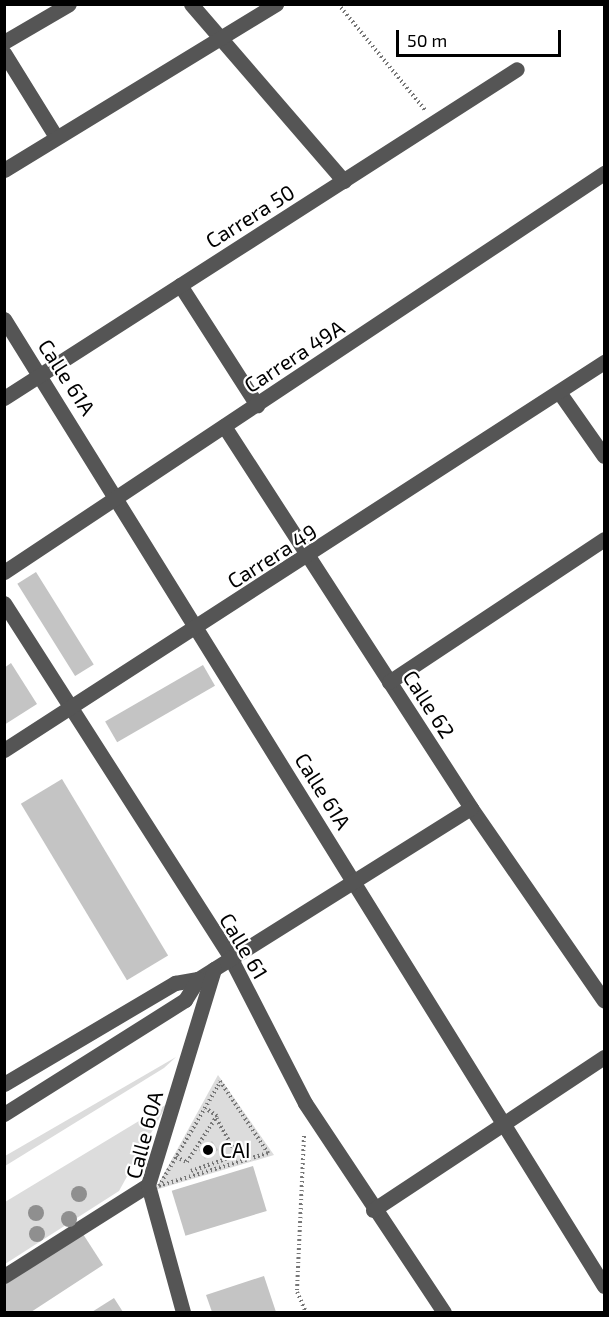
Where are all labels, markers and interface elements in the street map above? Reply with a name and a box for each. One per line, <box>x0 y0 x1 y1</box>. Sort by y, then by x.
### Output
scale bar <box>399 18 564 56</box>
text: 50 m <box>407 29 447 51</box>
street label: Carrera 50 <box>201 179 299 253</box>
street label: Carrera 49A <box>239 314 349 398</box>
street label: Calle 61A <box>33 334 101 420</box>
street label: Carrera 49 <box>223 519 321 593</box>
street label: Calle 62 <box>398 665 460 743</box>
street label: Calle 61A <box>290 748 356 834</box>
street label: Calle 61 <box>215 909 273 983</box>
street label: Calle 60A <box>120 1088 168 1182</box>
place label: CAI <box>220 1137 251 1163</box>
marker: CAI <box>201 1143 215 1157</box>

